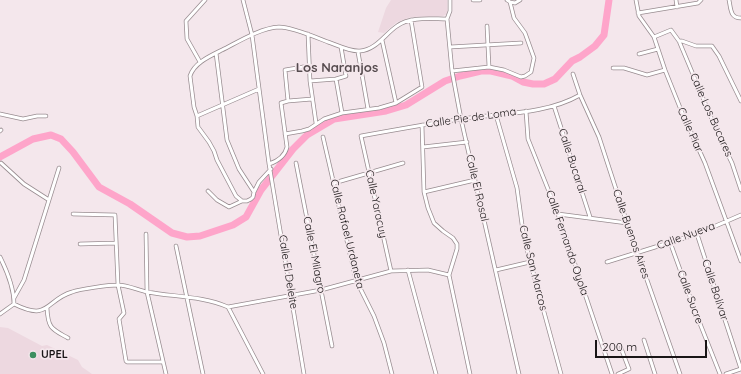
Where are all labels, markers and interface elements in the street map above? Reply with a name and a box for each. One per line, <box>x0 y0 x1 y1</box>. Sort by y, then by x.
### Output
district label: Los Naranjos <box>296 60 378 76</box>
street label: Calle Los Bucares <box>687 71 735 159</box>
street label: Calle Pie de Loma <box>425 105 517 131</box>
street label: Calle Piar <box>674 105 706 155</box>
street label: Calle Bucaral <box>555 127 589 195</box>
street label: Calle El Rosal <box>463 153 491 223</box>
street label: Calle Yaracuy <box>362 169 390 239</box>
street label: Calle Rafael Urdaneta <box>327 178 367 290</box>
street label: Calle Buenos Aires <box>610 188 652 280</box>
street label: Calle Fernando Oyola <box>543 189 591 297</box>
street label: Calle El Milagro <box>300 215 328 295</box>
street label: Calle Nueva <box>655 219 717 253</box>
street label: Calle San Marcos <box>516 224 550 312</box>
street label: Calle El Deleite <box>276 234 300 310</box>
street label: Calle Bolívar <box>699 258 731 322</box>
street label: Calle Sucre <box>674 268 706 326</box>
scale bar <box>597 332 709 358</box>
text: 200 m <box>602 339 637 354</box>
place label: UPEL <box>41 348 68 362</box>
marker: UPEL <box>28 350 38 360</box>

